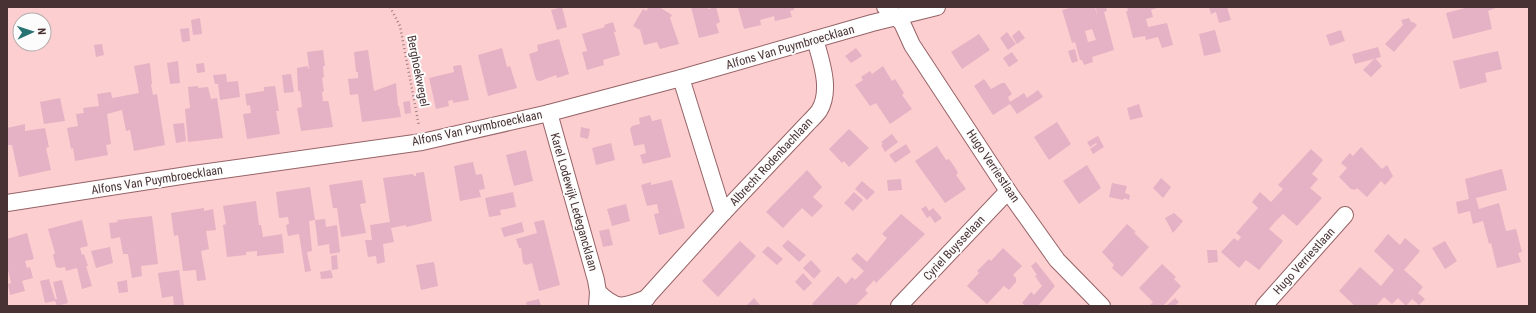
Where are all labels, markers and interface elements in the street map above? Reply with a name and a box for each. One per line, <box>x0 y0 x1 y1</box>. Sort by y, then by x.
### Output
north arrow <box>12 12 52 52</box>
street label: Alfons Van Puymbroecklaan <box>724 22 856 72</box>
text: N <box>35 28 48 35</box>
street label: Berghoekwegel <box>404 34 432 108</box>
street label: Alfons Van Puymbroecklaan <box>411 107 544 149</box>
street label: Albrecht Rodenbachlaan <box>727 115 816 209</box>
street label: Hugo Verriestlaan <box>963 127 1023 205</box>
street label: Karel Lodewijk Ledegancklaan <box>548 131 600 273</box>
street label: Alfons Van Puymbroecklaan <box>90 163 224 197</box>
street label: Cyriel Buysselaan <box>920 213 988 283</box>
street label: Hugo Verriestlaan <box>1270 225 1338 297</box>

